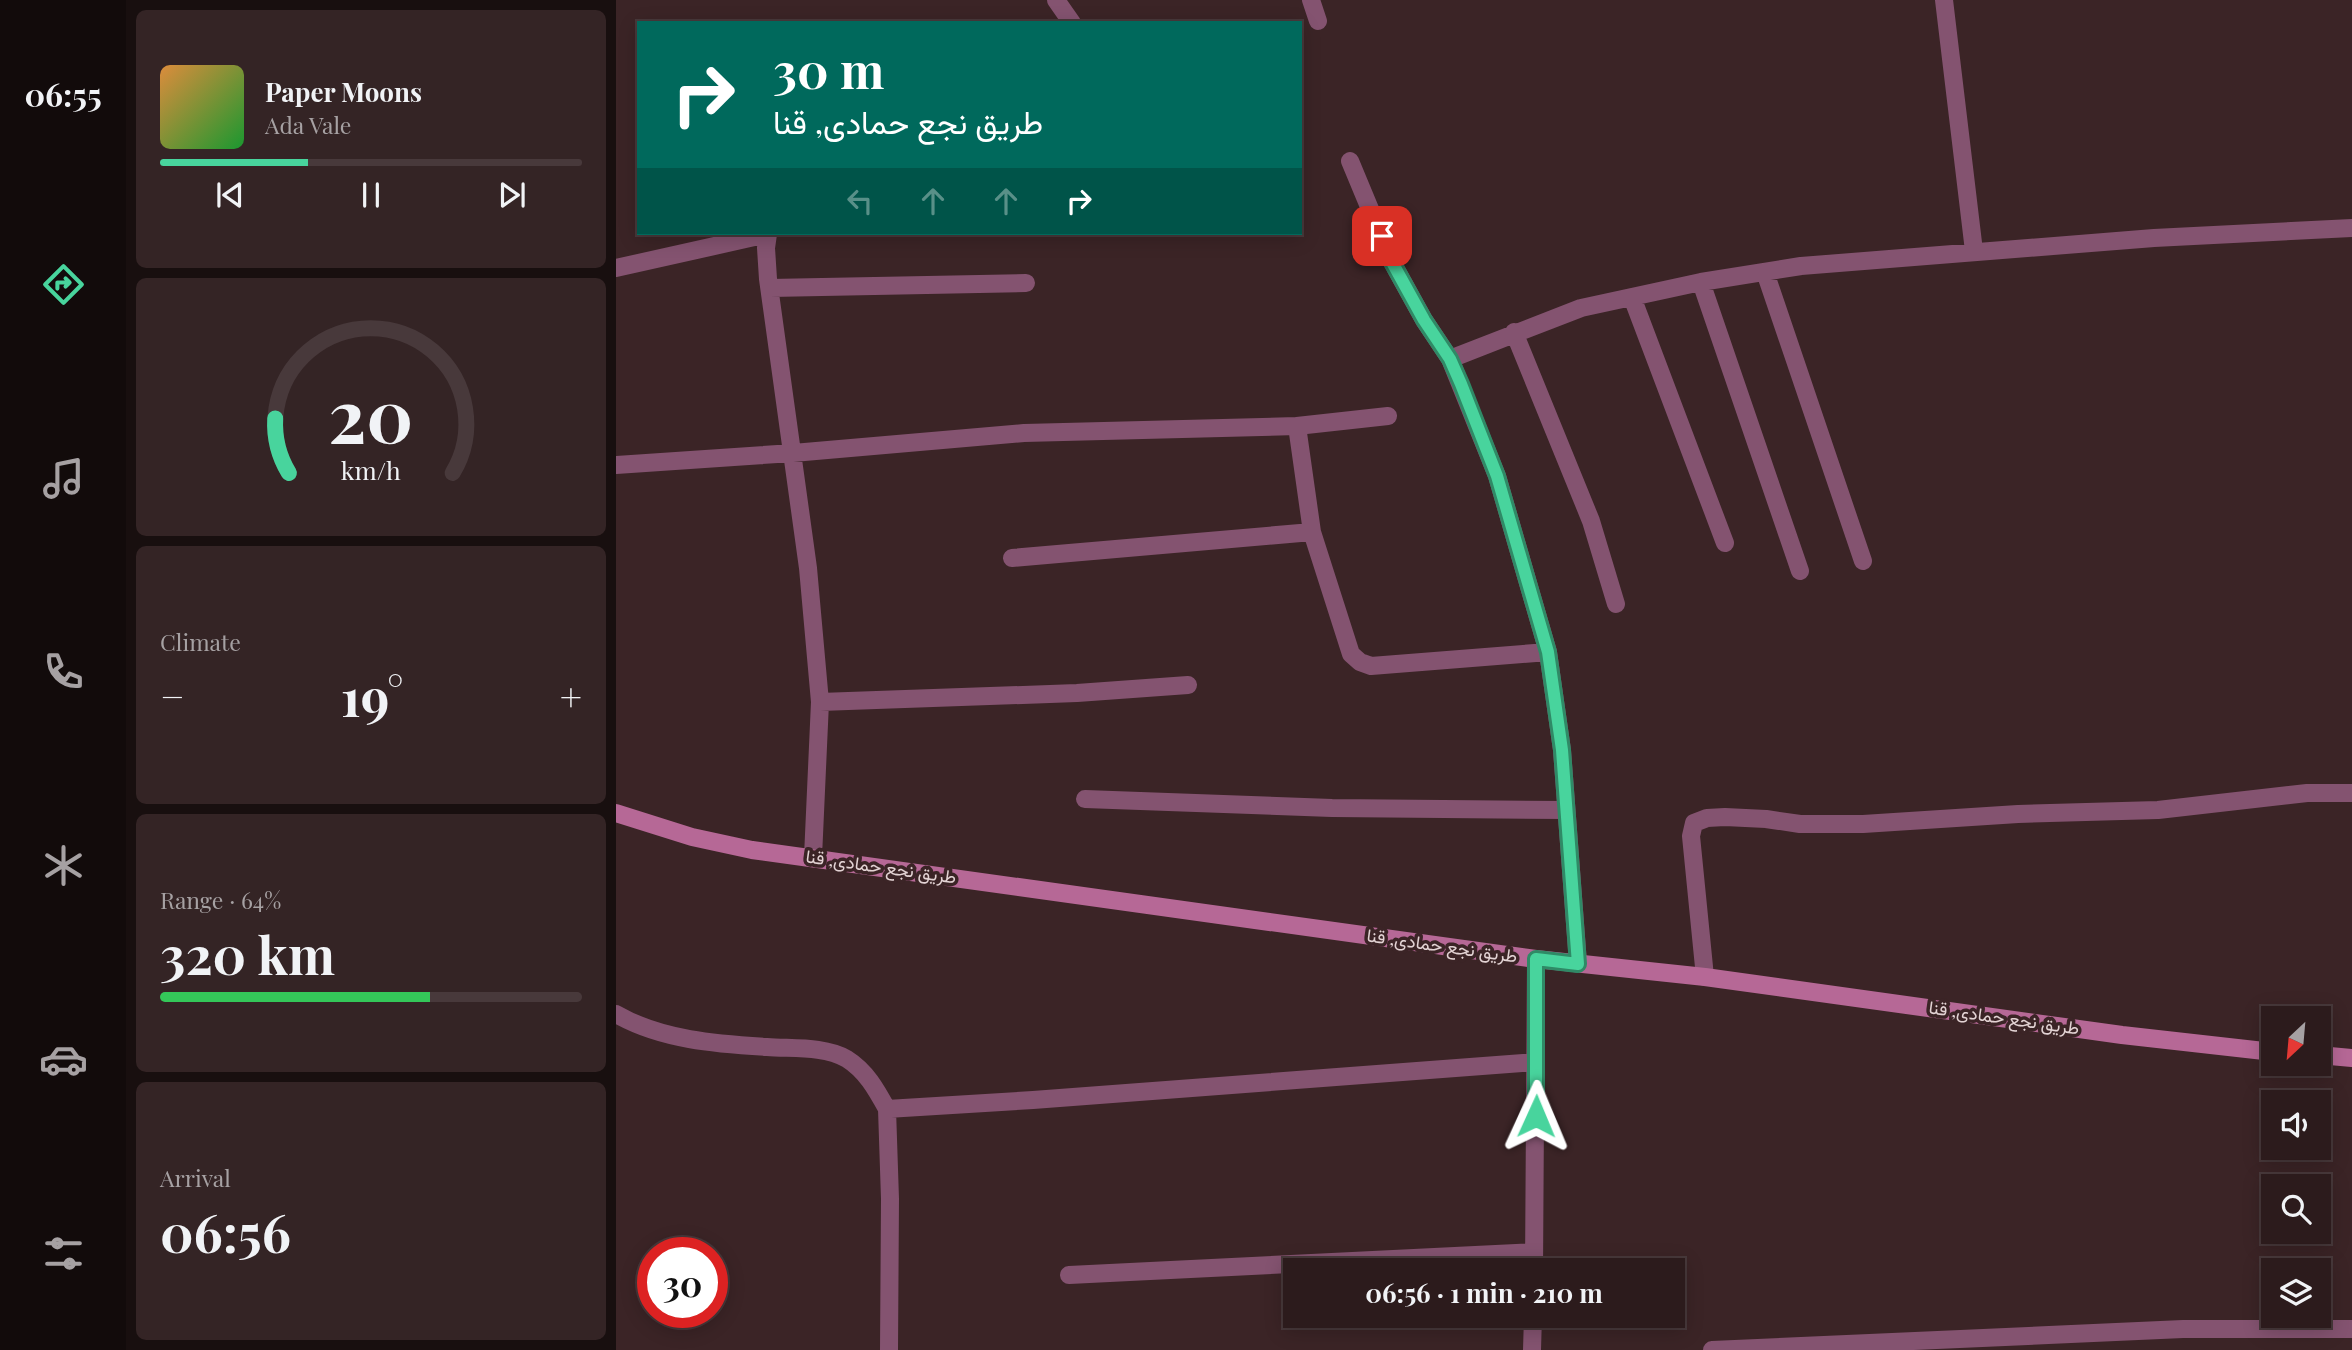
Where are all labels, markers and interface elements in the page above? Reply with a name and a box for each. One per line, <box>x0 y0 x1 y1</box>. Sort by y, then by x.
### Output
text: 30 m <box>773 36 884 101</box>
icon: right <box>658 49 749 140</box>
text: 06:55 <box>24 72 102 115</box>
text: Paper Moons <box>265 74 422 109</box>
text: طريق نجع حمادى, قنا <box>773 99 1043 142</box>
text: Ada Vale <box>265 109 352 140</box>
icon: previous <box>211 176 249 214</box>
icon: pause <box>352 176 390 214</box>
icon: next <box>493 176 531 214</box>
icon: left <box>841 182 879 220</box>
icon: ahead <box>914 182 952 220</box>
icon: ahead <box>987 182 1025 220</box>
icon: right <box>1060 182 1098 220</box>
pin <box>1352 206 1412 266</box>
icon: arrive <box>1363 217 1401 255</box>
icon: directions <box>39 260 88 309</box>
text: 20 <box>328 364 414 461</box>
text: km/h <box>341 453 401 486</box>
icon: music <box>39 454 88 503</box>
text: Climate <box>160 626 241 657</box>
icon: phone <box>39 647 88 696</box>
text: 19° <box>341 661 404 730</box>
text: − <box>160 670 185 721</box>
text: + <box>560 670 582 721</box>
icon: climate <box>39 841 88 890</box>
street label: طريق نجع حمادى, قنا <box>804 844 958 889</box>
text: Range · 64% <box>160 884 281 915</box>
text: 320 km <box>160 919 335 988</box>
street label: طريق نجع حمادى, قنا <box>1365 923 1519 968</box>
street label: طريق نجع حمادى, قنا <box>1927 995 2081 1040</box>
north arrow <box>2261 1006 2331 1076</box>
map controls <box>2261 1006 2331 1328</box>
icon: car <box>39 1035 88 1084</box>
position arrow <box>1499 1079 1573 1153</box>
button: sound <box>2261 1090 2331 1160</box>
text: Arrival <box>160 1162 231 1193</box>
button: search <box>2261 1174 2331 1244</box>
text: 06:56 <box>160 1197 291 1266</box>
icon: filters <box>39 1229 88 1278</box>
speed limit sign: 30 <box>637 1237 728 1328</box>
button: layers <box>2261 1258 2331 1328</box>
text: 06:56 · 1 min · 210 m <box>1365 1275 1603 1310</box>

